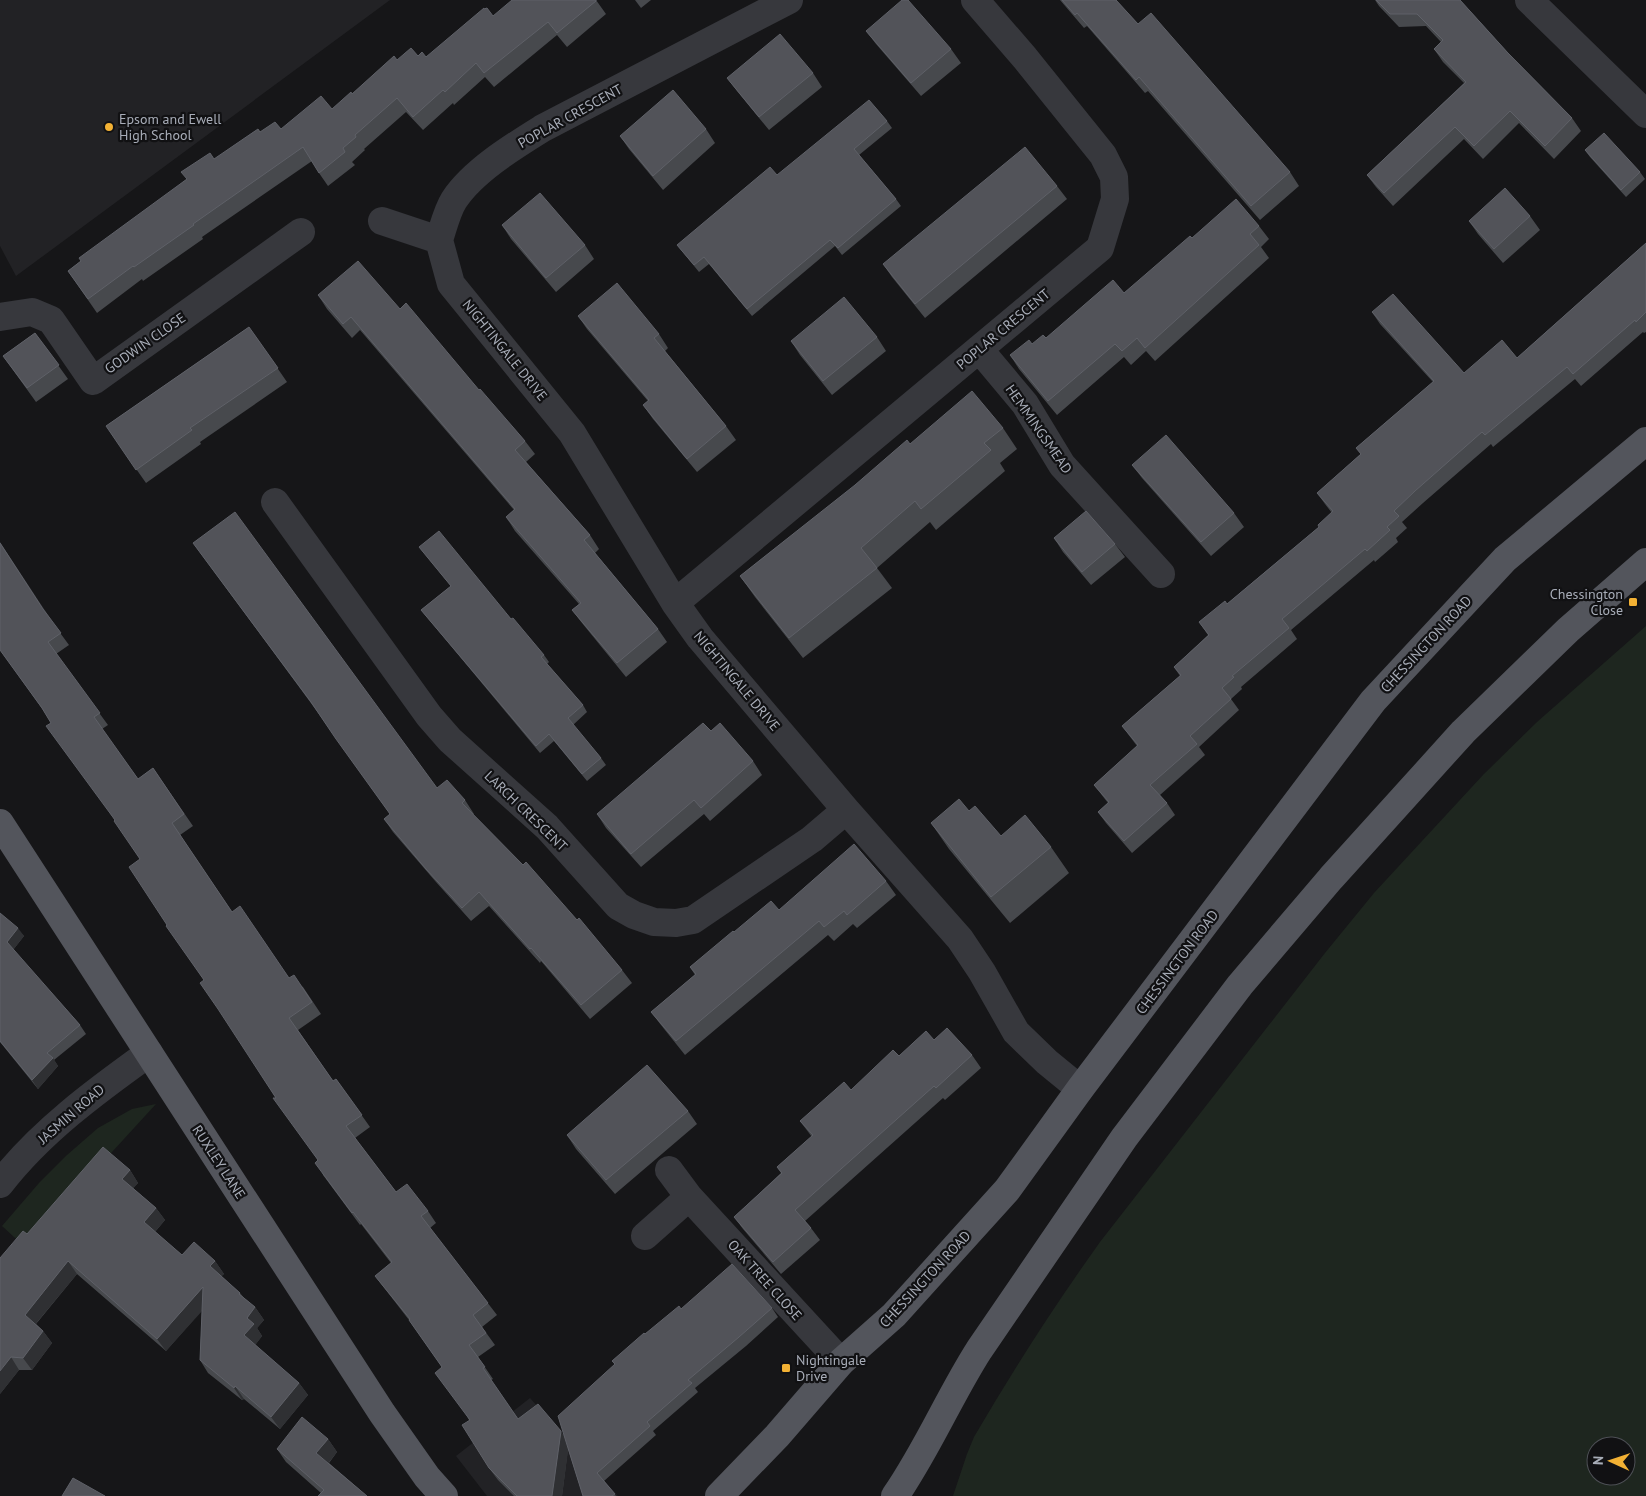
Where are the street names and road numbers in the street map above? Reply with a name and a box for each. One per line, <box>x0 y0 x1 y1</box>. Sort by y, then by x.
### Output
street label: POPLAR CRESCENT <box>515 80 626 152</box>
street label: POPLAR CRESCENT <box>953 285 1054 373</box>
street label: NIGHTINGALE DRIVE <box>459 296 551 404</box>
street label: GODWIN CLOSE <box>101 308 189 378</box>
street label: HEMMINGSMEAD <box>1002 381 1076 477</box>
street label: CHESSINGTON ROAD <box>1376 592 1476 696</box>
street label: NIGHTINGALE DRIVE <box>690 627 784 735</box>
street label: LARCH CRESCENT <box>481 767 571 855</box>
street label: CHESSINGTON ROAD <box>1132 906 1222 1018</box>
street label: JASMIN ROAD <box>33 1080 108 1148</box>
street label: RUXLEY LANE <box>188 1122 250 1202</box>
street label: CHESSINGTON ROAD <box>875 1227 975 1331</box>
street label: OAK TREE CLOSE <box>724 1236 806 1324</box>

